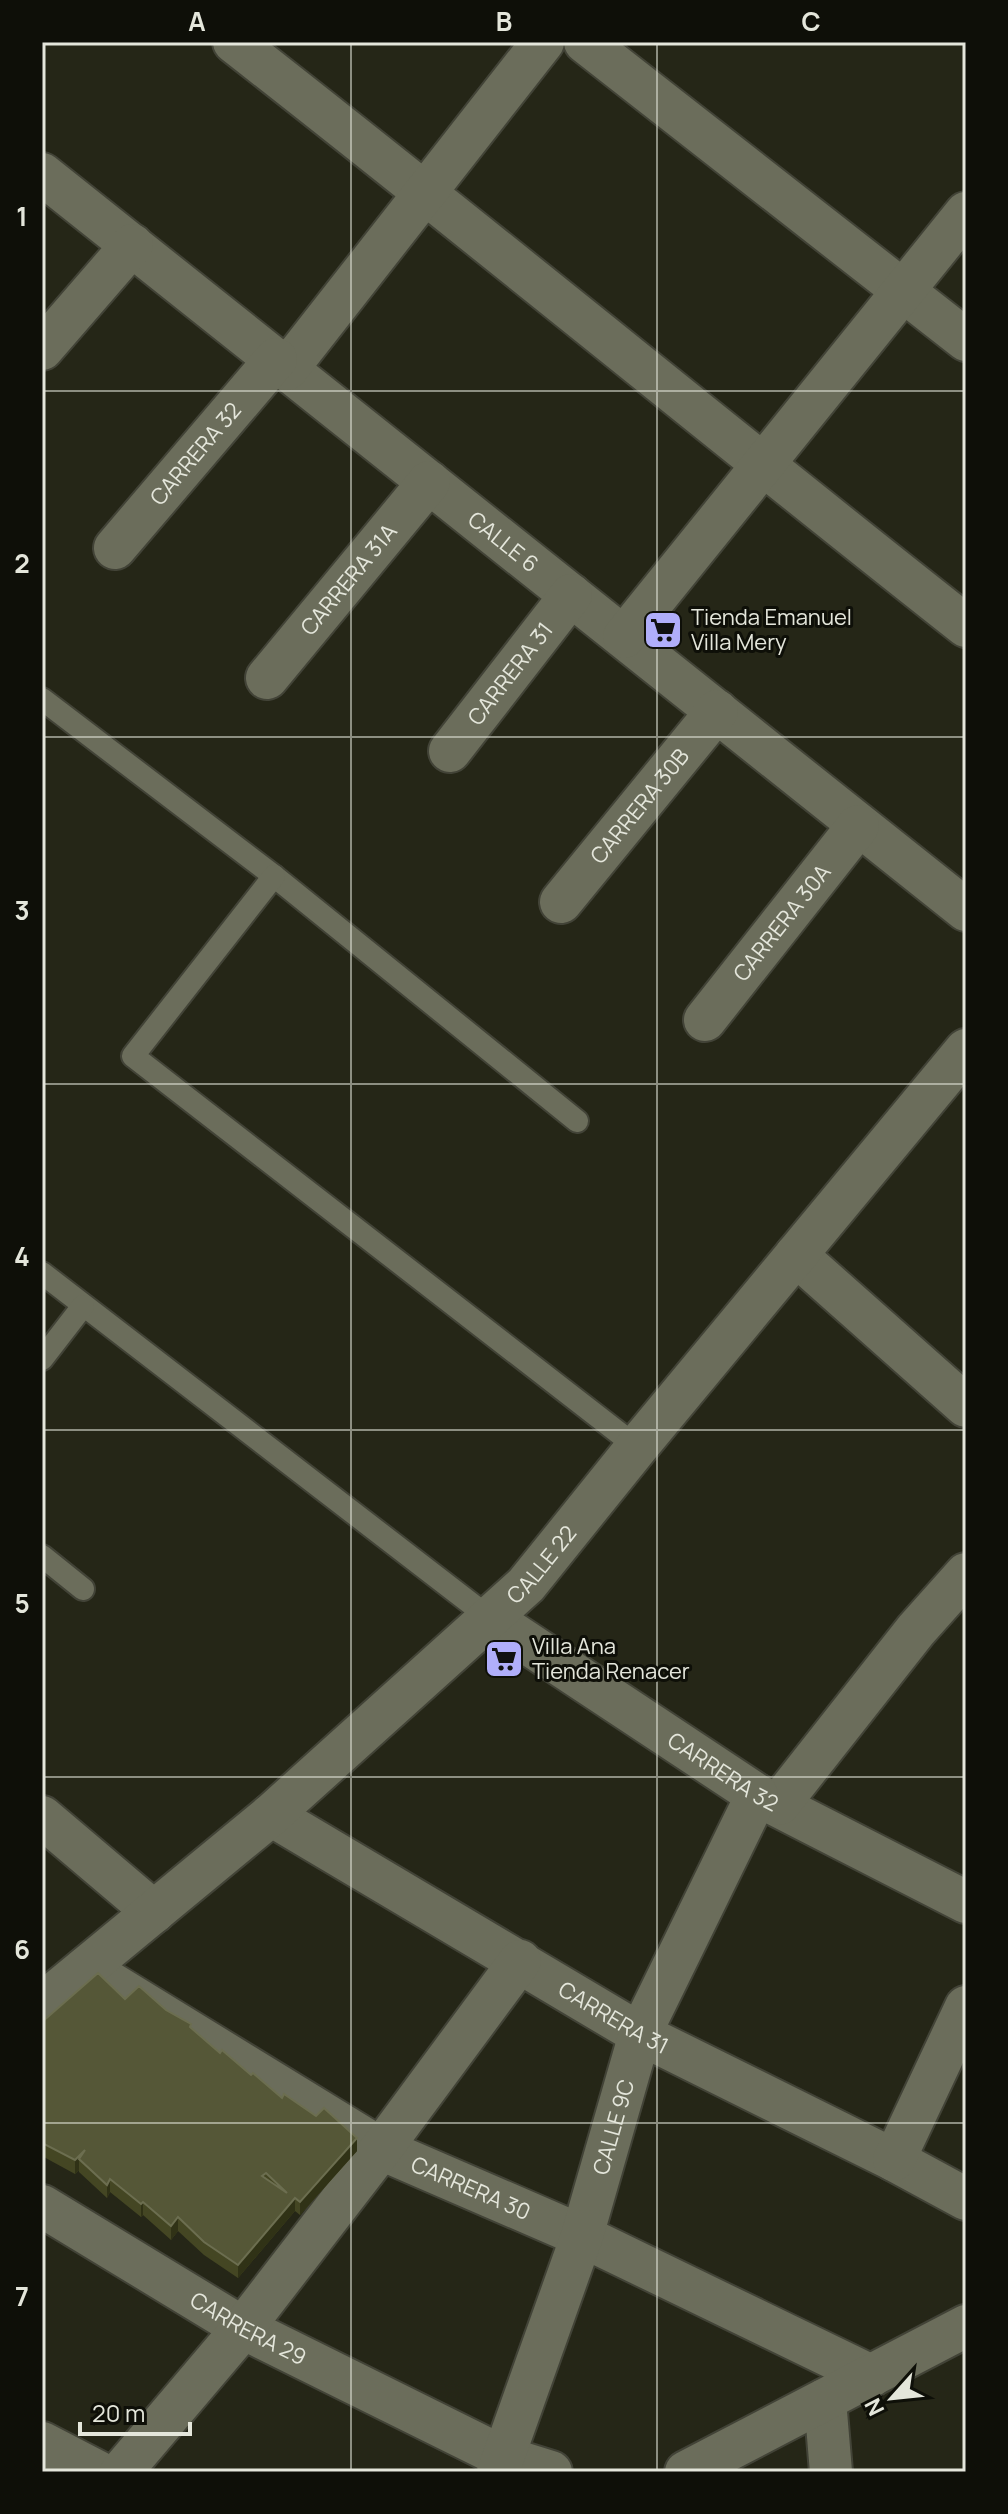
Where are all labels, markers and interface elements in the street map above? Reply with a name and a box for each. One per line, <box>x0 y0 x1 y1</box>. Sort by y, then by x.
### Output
text: A <box>188 3 206 39</box>
text: B <box>496 3 512 39</box>
text: C <box>801 3 821 39</box>
text: 1 <box>16 198 28 234</box>
street label: CARRERA 32 <box>143 396 248 511</box>
street label: CALLE 6 <box>462 504 545 579</box>
street label: CARRERA 31A <box>294 517 404 641</box>
text: 2 <box>14 545 30 581</box>
place label: Tienda Emanuel Villa Mery <box>691 602 852 657</box>
supermarket icon: Tienda Emanuel Villa Mery <box>642 609 684 651</box>
street label: CARRERA 31 <box>461 616 559 731</box>
street label: CARRERA 30B <box>583 742 696 870</box>
street label: CARRERA 30A <box>726 858 837 987</box>
text: 3 <box>14 892 30 928</box>
text: 4 <box>14 1238 30 1274</box>
street label: CALLE 22 <box>500 1519 583 1610</box>
text: 5 <box>14 1585 30 1621</box>
place label: Villa Ana Tienda Renacer <box>532 1631 690 1686</box>
supermarket icon: Villa Ana Tienda Renacer <box>483 1638 525 1680</box>
street label: CARRERA 32 <box>662 1725 784 1819</box>
text: 6 <box>14 1931 30 1967</box>
street label: CARRERA 31 <box>553 1974 674 2061</box>
street label: CALLE 9C <box>585 2076 641 2178</box>
street label: CARRERA 30 <box>406 2149 535 2227</box>
text: 7 <box>15 2278 29 2314</box>
street label: CARRERA 29 <box>185 2285 311 2372</box>
north arrow <box>852 2358 932 2438</box>
scale bar <box>80 2386 190 2436</box>
text: N <box>857 2393 891 2421</box>
text: 20 m <box>92 2396 145 2429</box>

